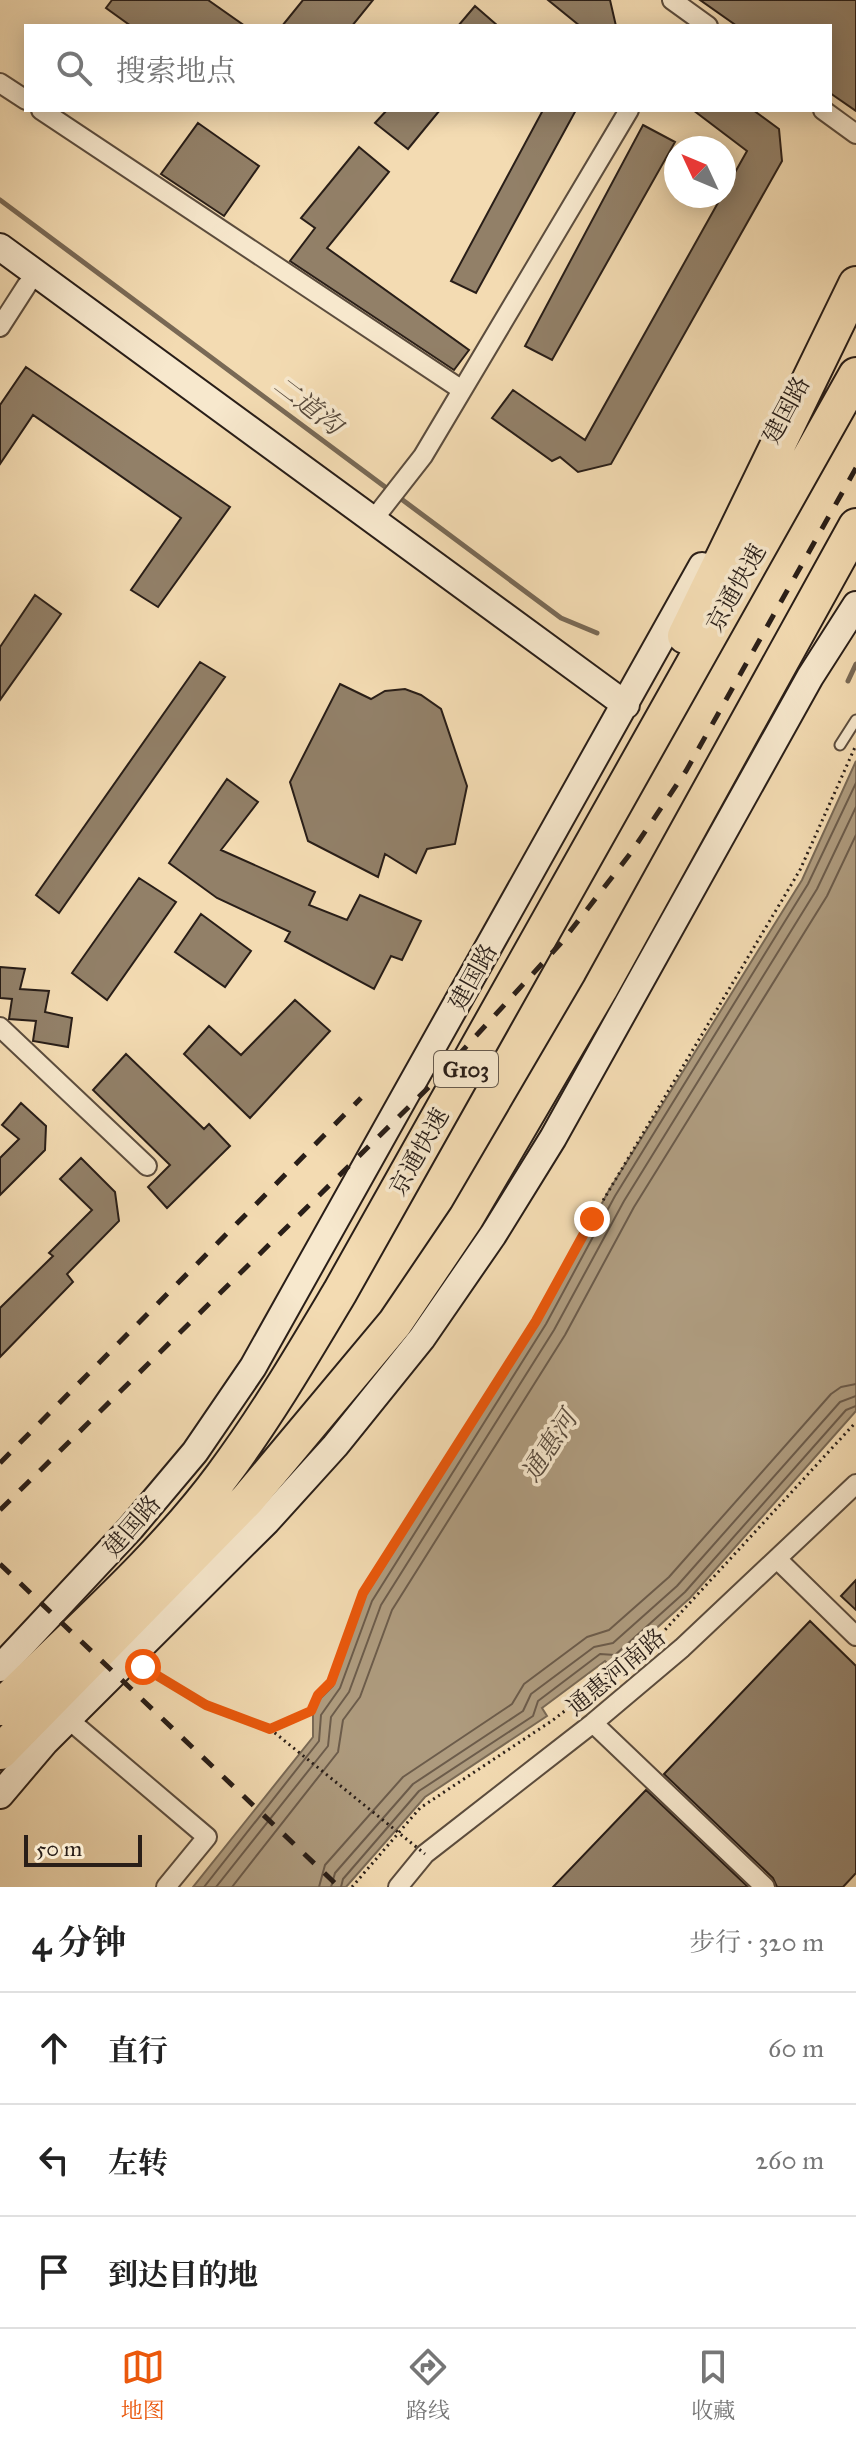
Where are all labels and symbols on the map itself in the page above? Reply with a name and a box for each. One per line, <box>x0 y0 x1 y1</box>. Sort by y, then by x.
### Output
north arrow <box>664 136 736 208</box>
water label: 二道沟 <box>267 369 352 444</box>
street label: 建国路 <box>756 371 816 449</box>
street label: 京通快速 <box>700 539 772 637</box>
street label: 建国路 <box>442 938 504 1016</box>
road number: G103 <box>434 1051 498 1087</box>
street label: 京通快速 <box>383 1103 455 1201</box>
route end <box>574 1201 610 1237</box>
water label: 通惠河 <box>514 1401 586 1487</box>
street label: 建国路 <box>97 1489 167 1563</box>
street label: 通惠河南路 <box>560 1622 672 1722</box>
route start <box>125 1649 161 1685</box>
scale bar <box>24 1831 142 1867</box>

